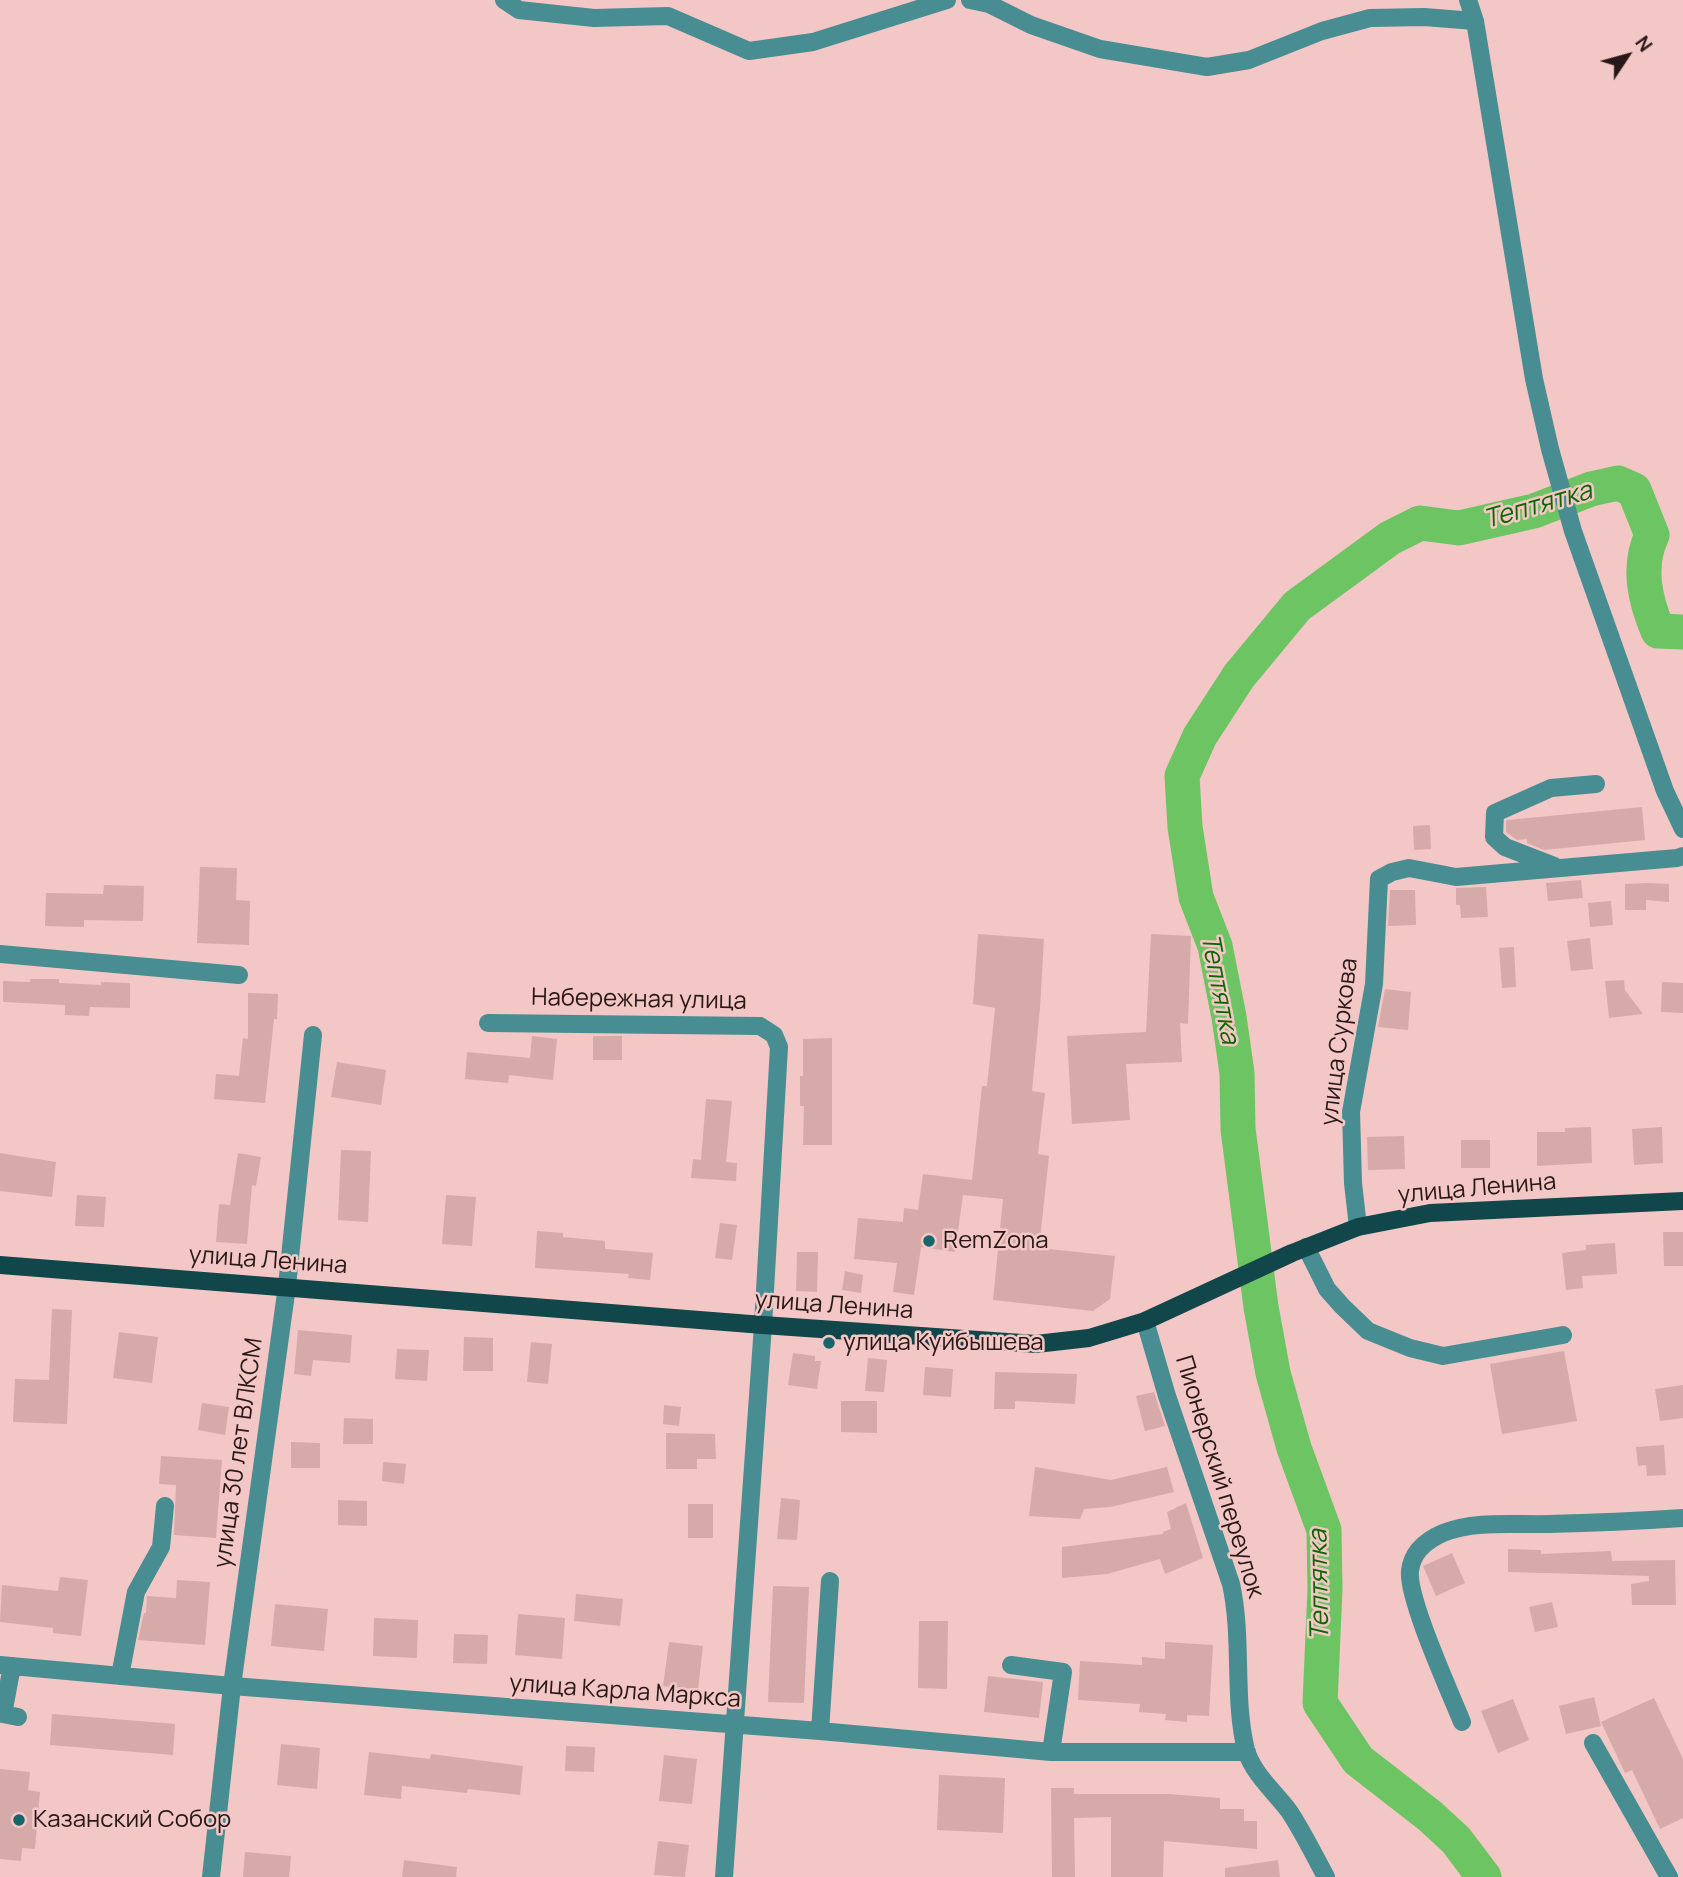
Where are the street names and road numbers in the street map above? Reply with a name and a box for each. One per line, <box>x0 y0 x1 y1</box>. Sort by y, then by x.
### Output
street label: улица Суркова <box>1315 957 1365 1127</box>
street label: Набережная улица <box>531 984 747 1016</box>
street label: улица Ленина <box>1397 1168 1557 1210</box>
street label: улица Ленина <box>188 1241 348 1281</box>
street label: улица Ленина <box>754 1286 914 1326</box>
street label: улица 30 лет ВЛКСМ <box>209 1336 269 1570</box>
street label: Пионерский переулок <box>1168 1352 1270 1602</box>
street label: улица Карла Маркса <box>508 1670 742 1714</box>

